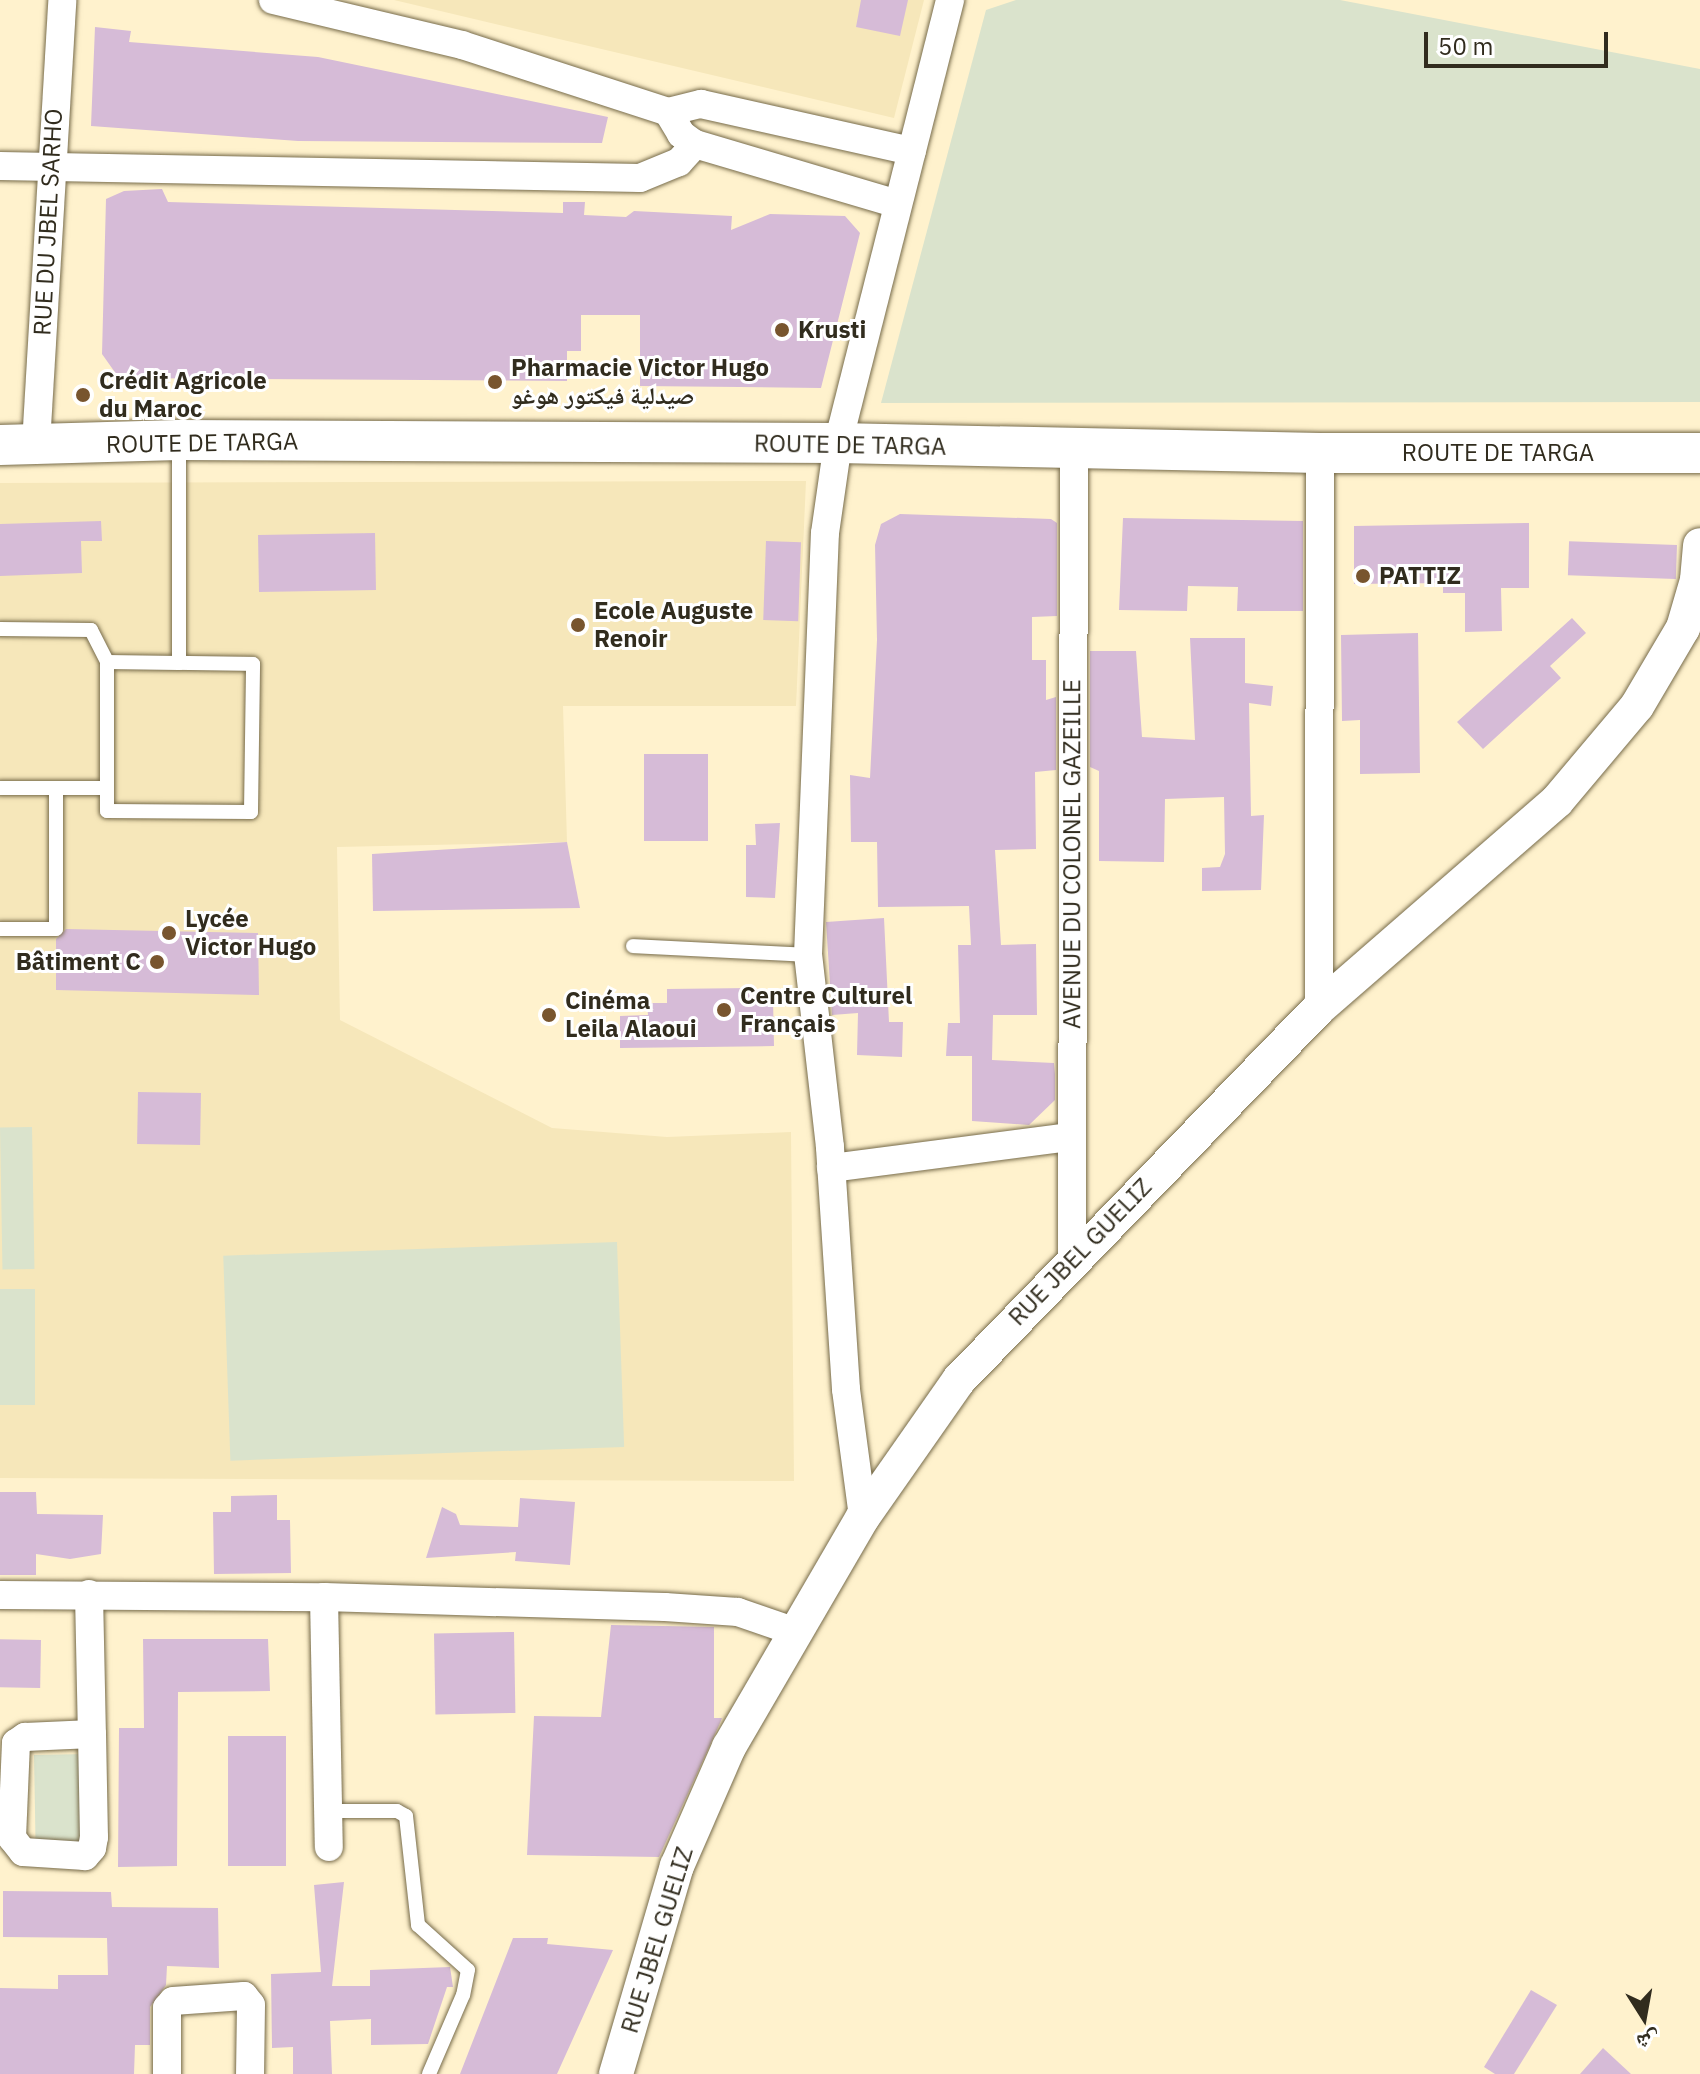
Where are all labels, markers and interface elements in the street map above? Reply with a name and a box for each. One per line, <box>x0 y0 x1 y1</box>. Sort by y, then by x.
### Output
scale bar <box>1428 16 1612 66</box>
text: 50 m <box>1438 30 1493 62</box>
street label: RUE DU JBEL SARHO <box>28 108 68 336</box>
place label: Krusti <box>798 316 866 344</box>
marker: Krusti <box>773 321 791 339</box>
place label: Pharmacie Victor Hugo صيدلية فيكتور هوغو <box>511 354 769 410</box>
place label: Crédit Agricole du Maroc <box>99 367 267 423</box>
marker: Pharmacie Victor Hugo صيدلية فيكتور هوغو <box>486 373 504 391</box>
marker: Crédit Agricole du Maroc <box>74 386 92 404</box>
street label: ROUTE DE TARGA <box>106 427 298 459</box>
street label: ROUTE DE TARGA <box>754 429 946 461</box>
street label: ROUTE DE TARGA <box>1402 439 1594 467</box>
place label: PATTIZ <box>1379 562 1461 590</box>
marker: PATTIZ <box>1354 567 1372 585</box>
place label: Ecole Auguste Renoir <box>594 597 753 653</box>
marker: Ecole Auguste Renoir <box>569 616 587 634</box>
street label: AVENUE DU COLONEL GAZEILLE <box>1058 679 1086 1029</box>
place label: Lycée Victor Hugo <box>185 905 316 961</box>
marker: Lycée Victor Hugo <box>160 924 178 942</box>
place label: Bâtiment C <box>16 948 141 976</box>
marker: Bâtiment C <box>148 953 166 971</box>
place label: Centre Culturel Français <box>740 982 912 1038</box>
place label: Cinéma Leila Alaoui <box>565 987 696 1043</box>
marker: Centre Culturel Français <box>715 1001 733 1019</box>
marker: Cinéma Leila Alaoui <box>540 1006 558 1024</box>
street label: RUE JBEL GUELIZ <box>1003 1173 1157 1331</box>
street label: RUE JBEL GUELIZ <box>615 1843 699 2037</box>
north arrow <box>1604 1978 1684 2058</box>
text: ش <box>1634 2026 1663 2059</box>

